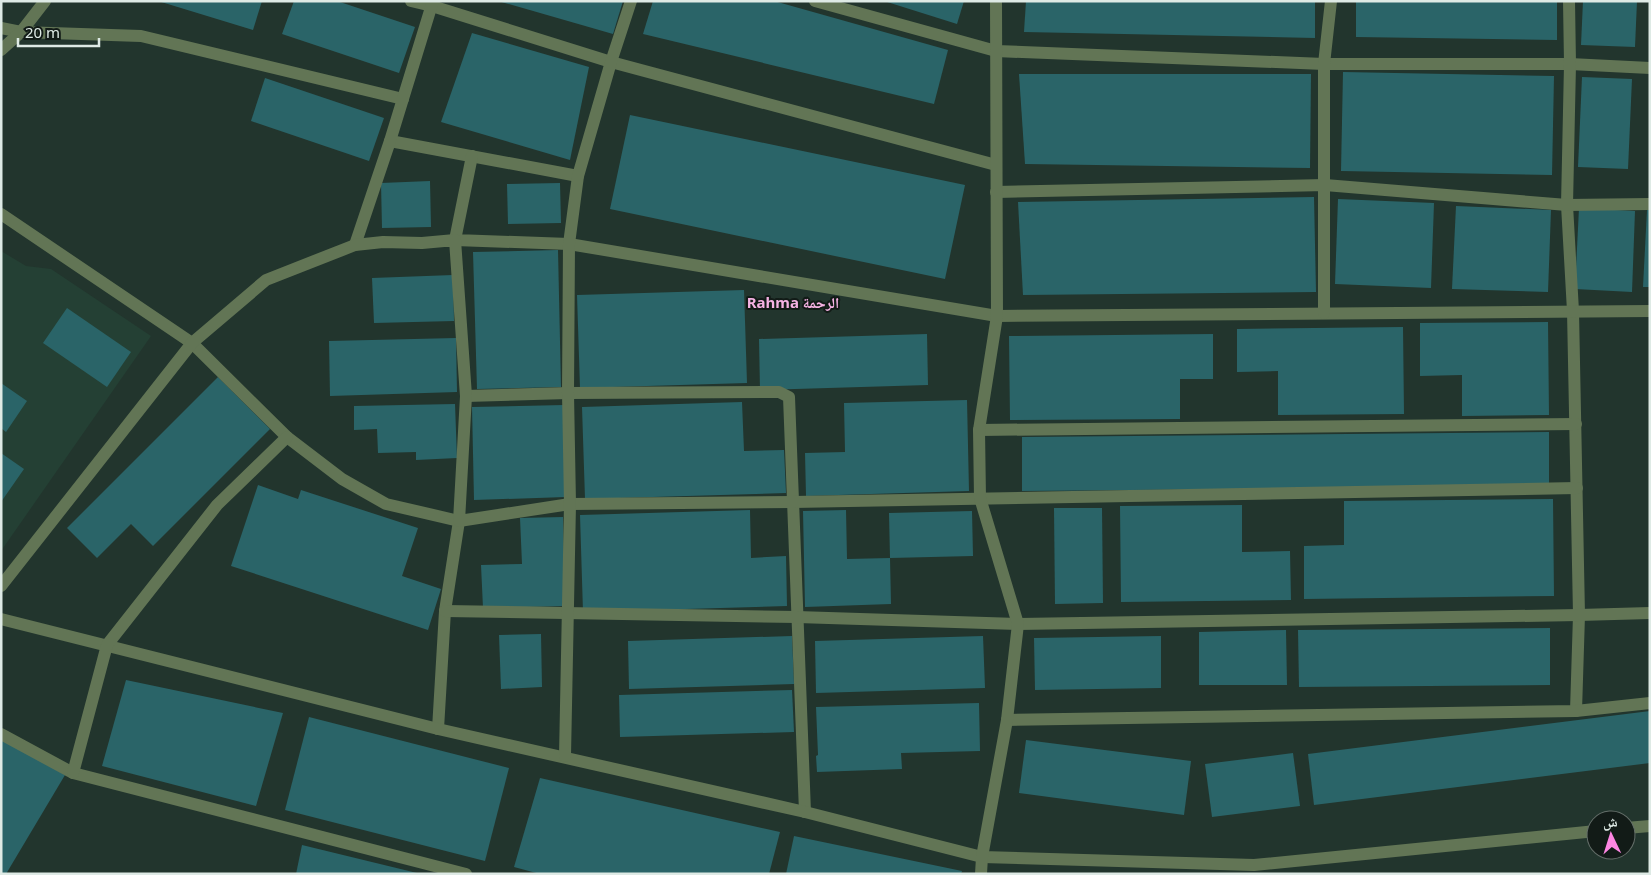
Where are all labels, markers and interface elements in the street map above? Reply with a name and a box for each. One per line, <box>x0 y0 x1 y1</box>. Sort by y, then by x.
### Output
scale bar <box>18 15 99 47</box>
text: 20 m <box>25 22 60 42</box>
district label: Rahma الرحمة <box>747 292 839 312</box>
north arrow <box>1586 810 1636 860</box>
text: ش <box>1602 812 1618 832</box>

